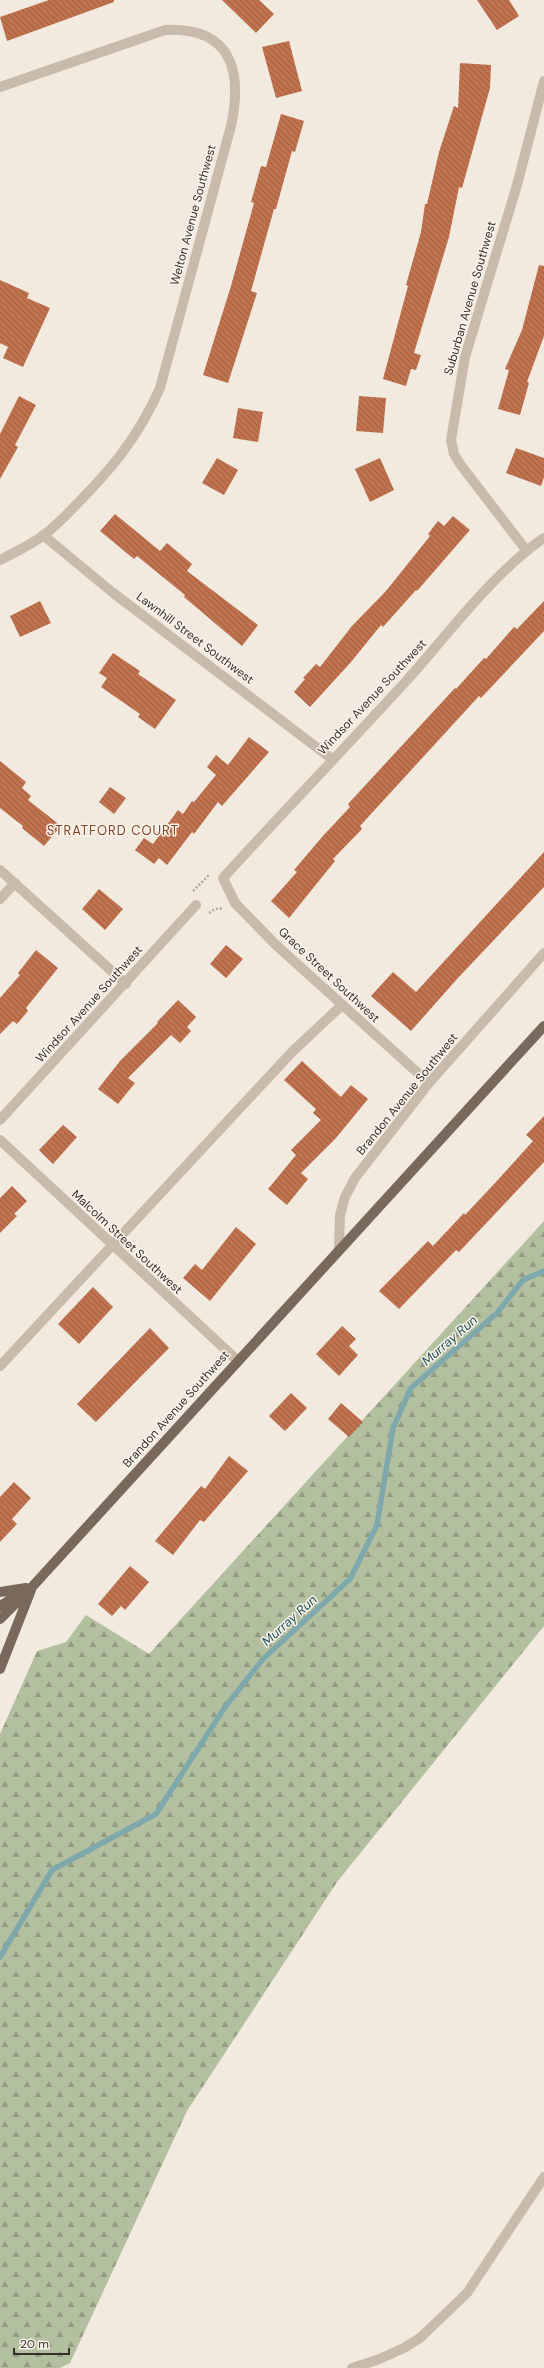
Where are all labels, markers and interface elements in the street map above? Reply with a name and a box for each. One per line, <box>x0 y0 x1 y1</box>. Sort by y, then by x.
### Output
street label: Welton Avenue Southwest <box>167 143 220 287</box>
street label: Suburban Avenue Southwest <box>440 219 500 377</box>
street label: Lawnhill Street Southwest <box>133 589 257 688</box>
street label: Windsor Avenue Southwest <box>314 636 430 758</box>
district label: STRATFORD COURT <box>47 822 179 839</box>
street label: Grace Street Southwest <box>275 924 383 1026</box>
street label: Windsor Avenue Southwest <box>32 942 146 1066</box>
street label: Brandon Avenue Southwest <box>353 1029 461 1158</box>
street label: Malcolm Street Southwest <box>68 1186 186 1298</box>
water label: Murray Run <box>418 1311 481 1369</box>
street label: Brandon Avenue Southwest <box>119 1347 233 1471</box>
water label: Murray Run <box>258 1591 320 1650</box>
scale bar <box>14 2330 69 2356</box>
text: 20 m <box>20 2336 49 2352</box>

